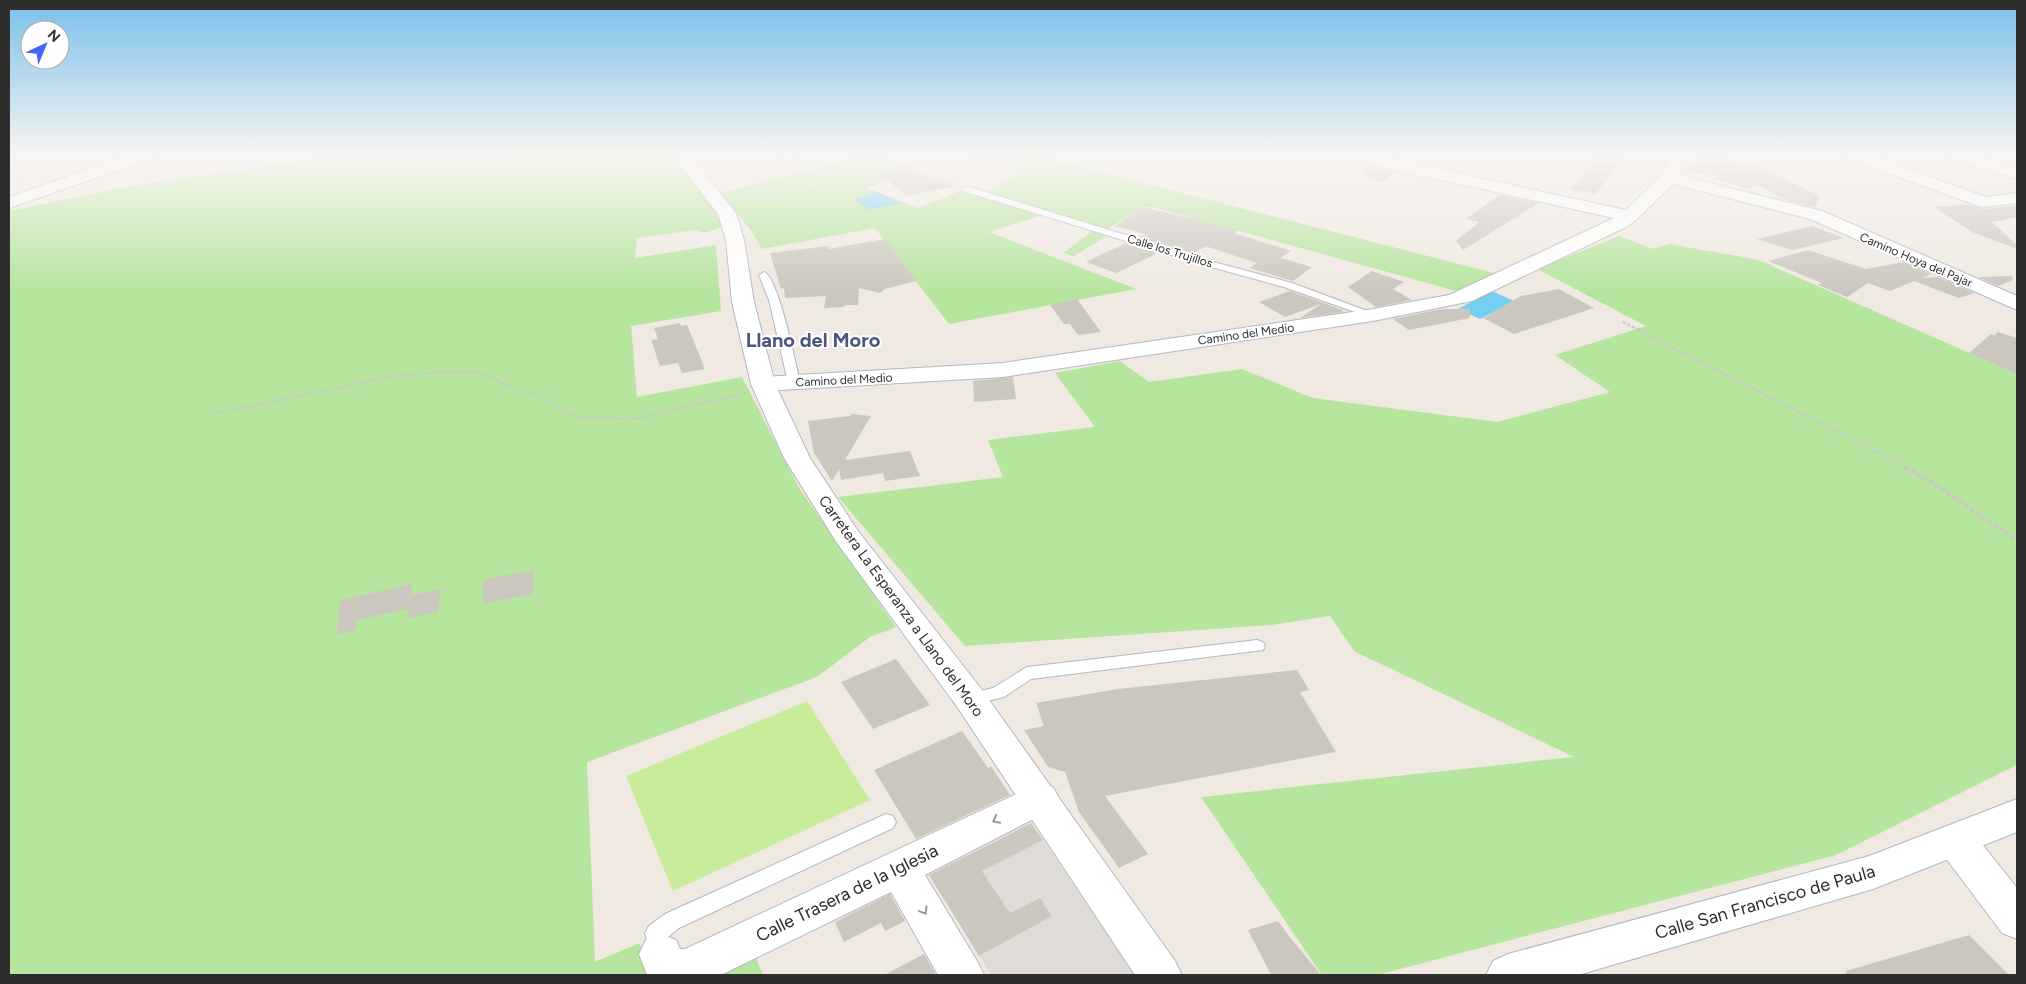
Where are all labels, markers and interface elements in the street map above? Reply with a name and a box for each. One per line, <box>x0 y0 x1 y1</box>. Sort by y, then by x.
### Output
north arrow <box>20 20 70 70</box>
text: N <box>44 26 63 46</box>
street label: Camino Hoya del Pajar <box>1858 230 1974 290</box>
street label: Calle los Trujillos <box>1126 231 1215 271</box>
street label: Camino del Medio <box>1197 320 1295 348</box>
district label: Llano del Moro <box>746 328 881 352</box>
street label: Camino del Medio <box>795 370 893 390</box>
street label: Carretera La Esperanza a Llano del Moro <box>815 492 987 720</box>
one-way arrow <box>992 814 1001 824</box>
street label: Calle Trasera de la Iglesia <box>752 839 942 947</box>
street label: Calle San Francisco de Paula <box>1652 860 1878 944</box>
one-way arrow <box>918 905 928 914</box>

